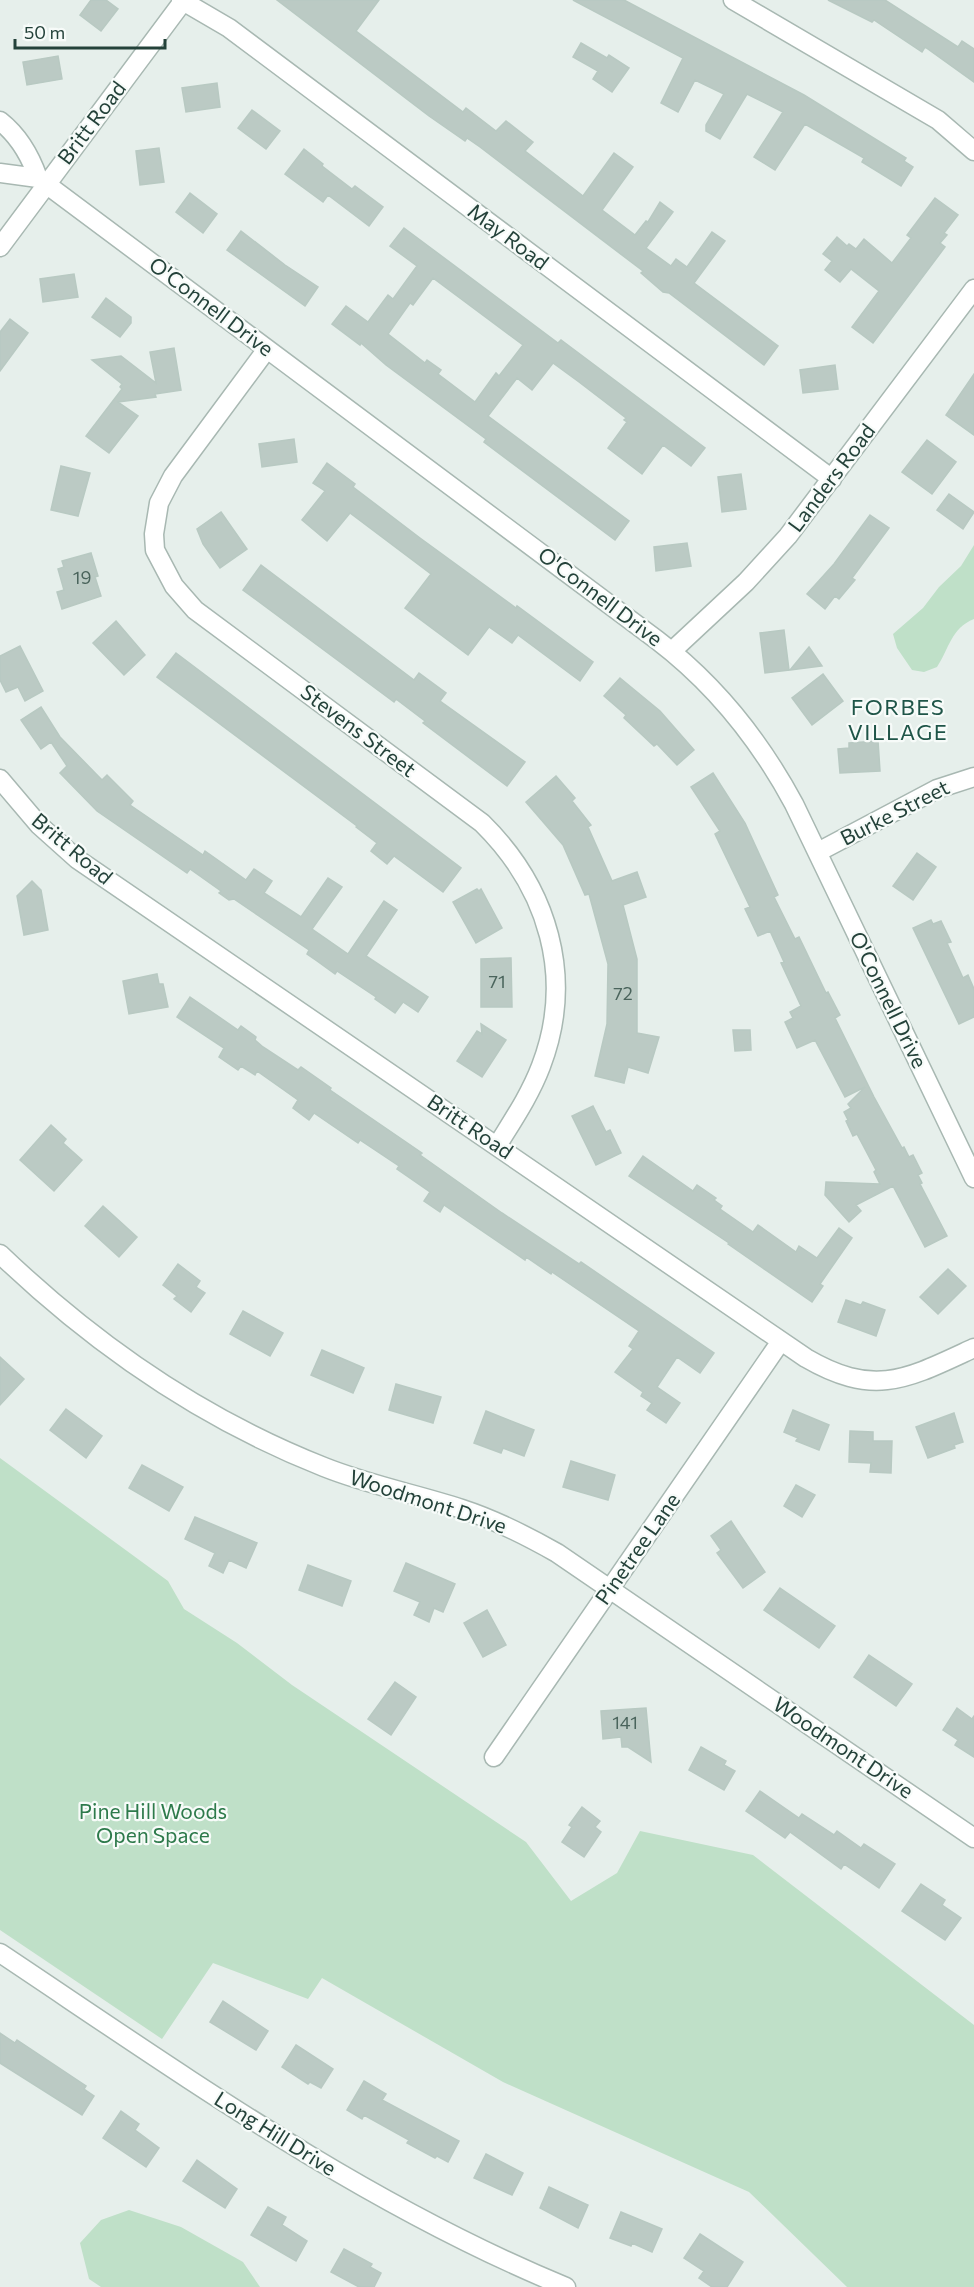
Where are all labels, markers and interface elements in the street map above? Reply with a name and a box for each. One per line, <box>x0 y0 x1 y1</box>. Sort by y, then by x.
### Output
scale bar <box>15 12 165 50</box>
text: 50 m <box>24 21 65 43</box>
street label: Britt Road <box>51 76 130 169</box>
street label: May Road <box>464 197 554 274</box>
street label: O'Connell Drive <box>145 251 279 361</box>
street label: Landers Road <box>782 418 880 536</box>
street label: O'Connell Drive <box>534 541 668 651</box>
house number: 19 <box>73 566 91 588</box>
street label: Stevens Street <box>296 678 421 781</box>
district label: FORBES VILLAGE <box>848 693 948 745</box>
street label: Burke Street <box>836 774 953 850</box>
street label: Britt Road <box>28 807 118 889</box>
street label: O'Connell Drive <box>845 927 933 1072</box>
house number: 71 <box>488 970 506 992</box>
house number: 72 <box>613 982 633 1004</box>
street label: Britt Road <box>423 1088 518 1163</box>
street label: Woodmont Drive <box>347 1463 510 1538</box>
street label: Pinetree Lane <box>589 1488 684 1609</box>
street label: Woodmont Drive <box>769 1691 919 1803</box>
house number: 141 <box>612 1711 638 1733</box>
park label: Pine Hill Woods Open Space <box>79 1798 227 1847</box>
street label: Long Hill Drive <box>210 2085 341 2180</box>

